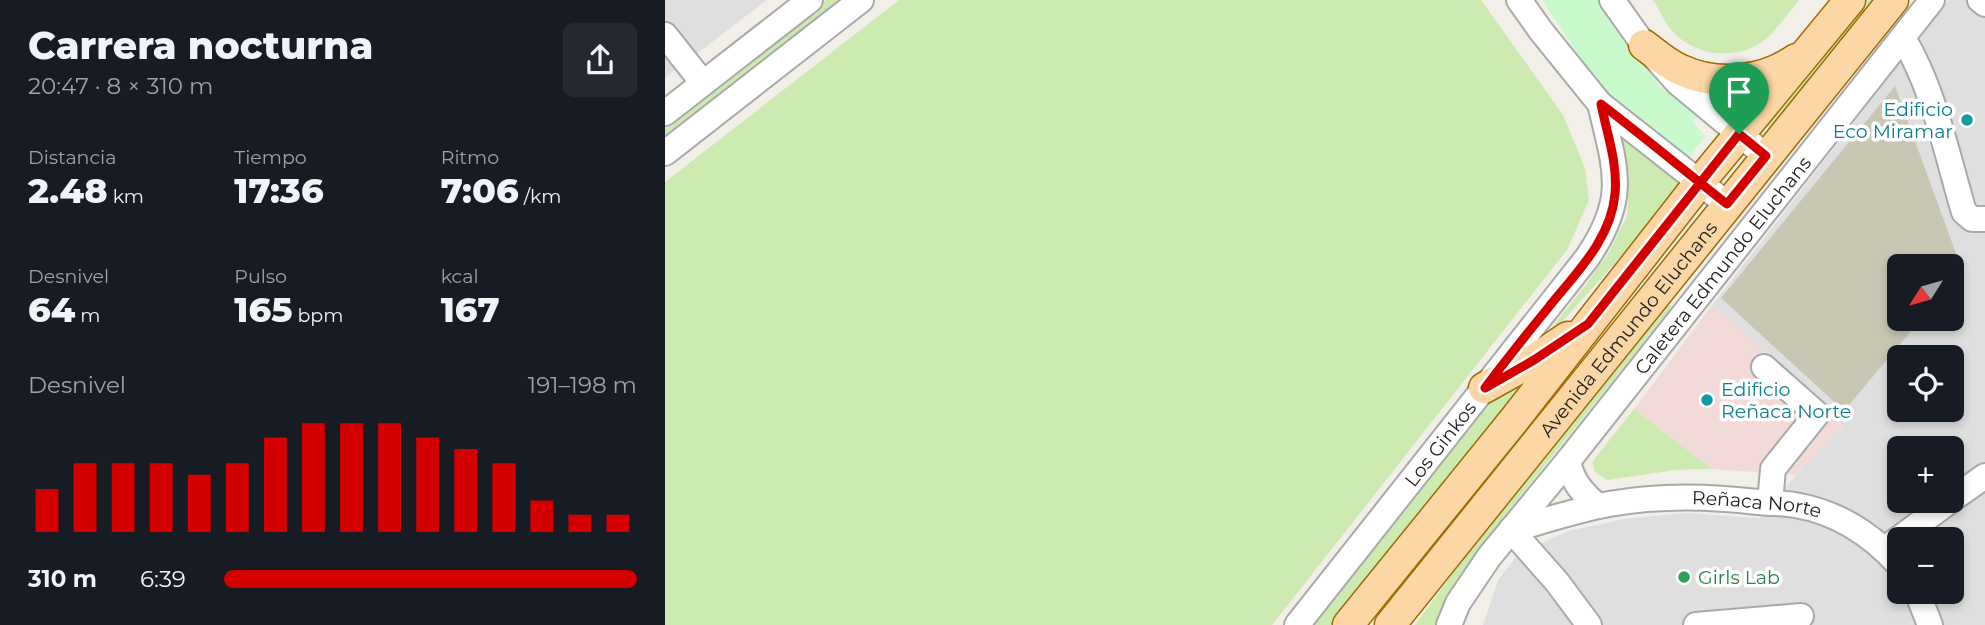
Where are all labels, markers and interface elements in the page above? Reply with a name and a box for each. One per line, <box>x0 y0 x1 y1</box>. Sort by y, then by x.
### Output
text: Carrera nocturna <box>28 22 373 69</box>
button: share <box>563 23 637 97</box>
pin <box>1709 62 1769 134</box>
text: 20:47 · 8 × 310 m <box>28 72 213 100</box>
icon: arrive <box>1720 73 1758 111</box>
place label: Edificio Eco Miramar <box>1833 98 1953 143</box>
marker: Edificio Eco Miramar <box>1959 112 1975 128</box>
text: Distancia <box>28 146 116 169</box>
text: Tiempo <box>234 146 307 169</box>
text: Ritmo <box>441 146 499 169</box>
street label: Caletera Edmundo Eluchans <box>1630 152 1816 379</box>
text: 2.48 <box>28 169 108 212</box>
text: 17:36 <box>234 169 324 212</box>
text: 7:06 <box>441 169 519 212</box>
text: km <box>108 185 144 208</box>
text: /km <box>519 185 562 208</box>
street label: Avenida Edmundo Eluchans <box>1535 217 1722 442</box>
north arrow <box>1887 254 1963 331</box>
map controls <box>1887 254 1964 604</box>
text: Desnivel <box>28 265 109 288</box>
text: Pulso <box>234 265 287 288</box>
text: kcal <box>441 265 479 288</box>
text: 64 <box>28 288 75 331</box>
text: 165 <box>234 288 292 331</box>
text: 167 <box>441 288 500 331</box>
text: m <box>75 304 100 327</box>
text: bpm <box>292 304 343 327</box>
button: locate <box>1887 345 1964 422</box>
text: Desnivel <box>28 371 126 399</box>
text: 191–198 m <box>528 371 637 399</box>
place label: Edificio Reñaca Norte <box>1721 378 1851 423</box>
marker: Edificio Reñaca Norte <box>1699 392 1715 408</box>
street label: Los Ginkos <box>1400 397 1481 491</box>
button: + <box>1887 436 1964 513</box>
street label: Reñaca Norte <box>1692 486 1824 523</box>
button: − <box>1887 527 1964 604</box>
text: 310 m <box>28 565 97 593</box>
text: 6:39 <box>140 565 186 593</box>
place label: Girls Lab <box>1698 566 1780 589</box>
marker: Girls Lab <box>1676 569 1692 585</box>

